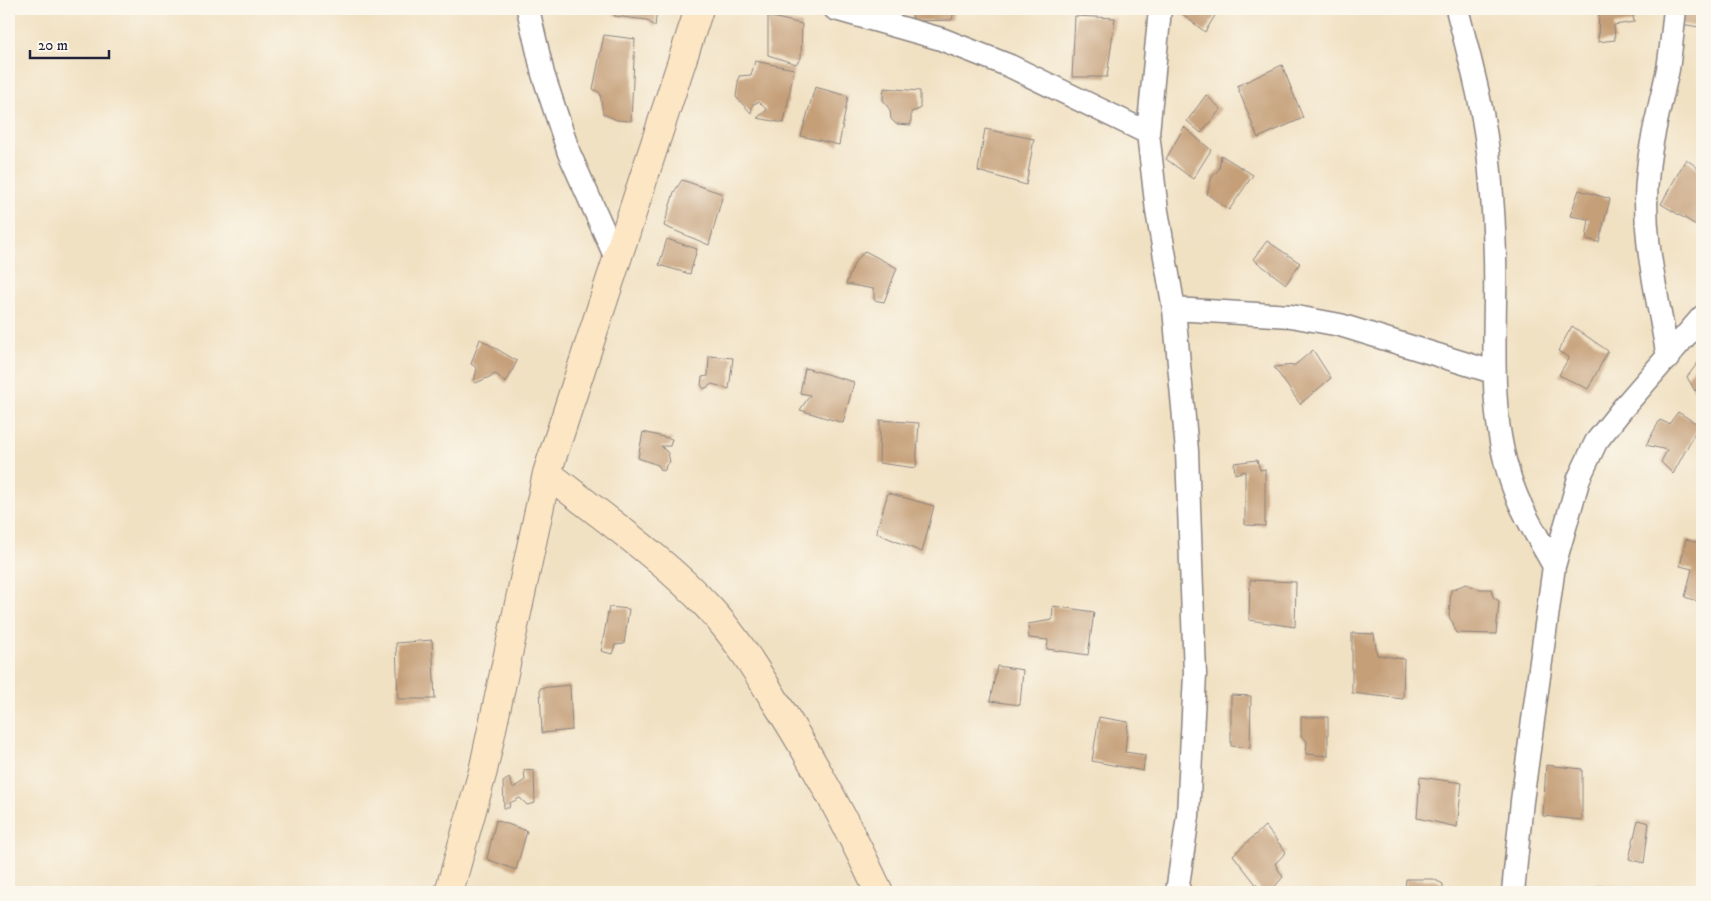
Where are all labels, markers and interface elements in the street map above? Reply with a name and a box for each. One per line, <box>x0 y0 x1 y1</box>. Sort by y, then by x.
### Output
scale bar <box>30 28 109 60</box>
text: 20 m <box>38 36 68 55</box>

